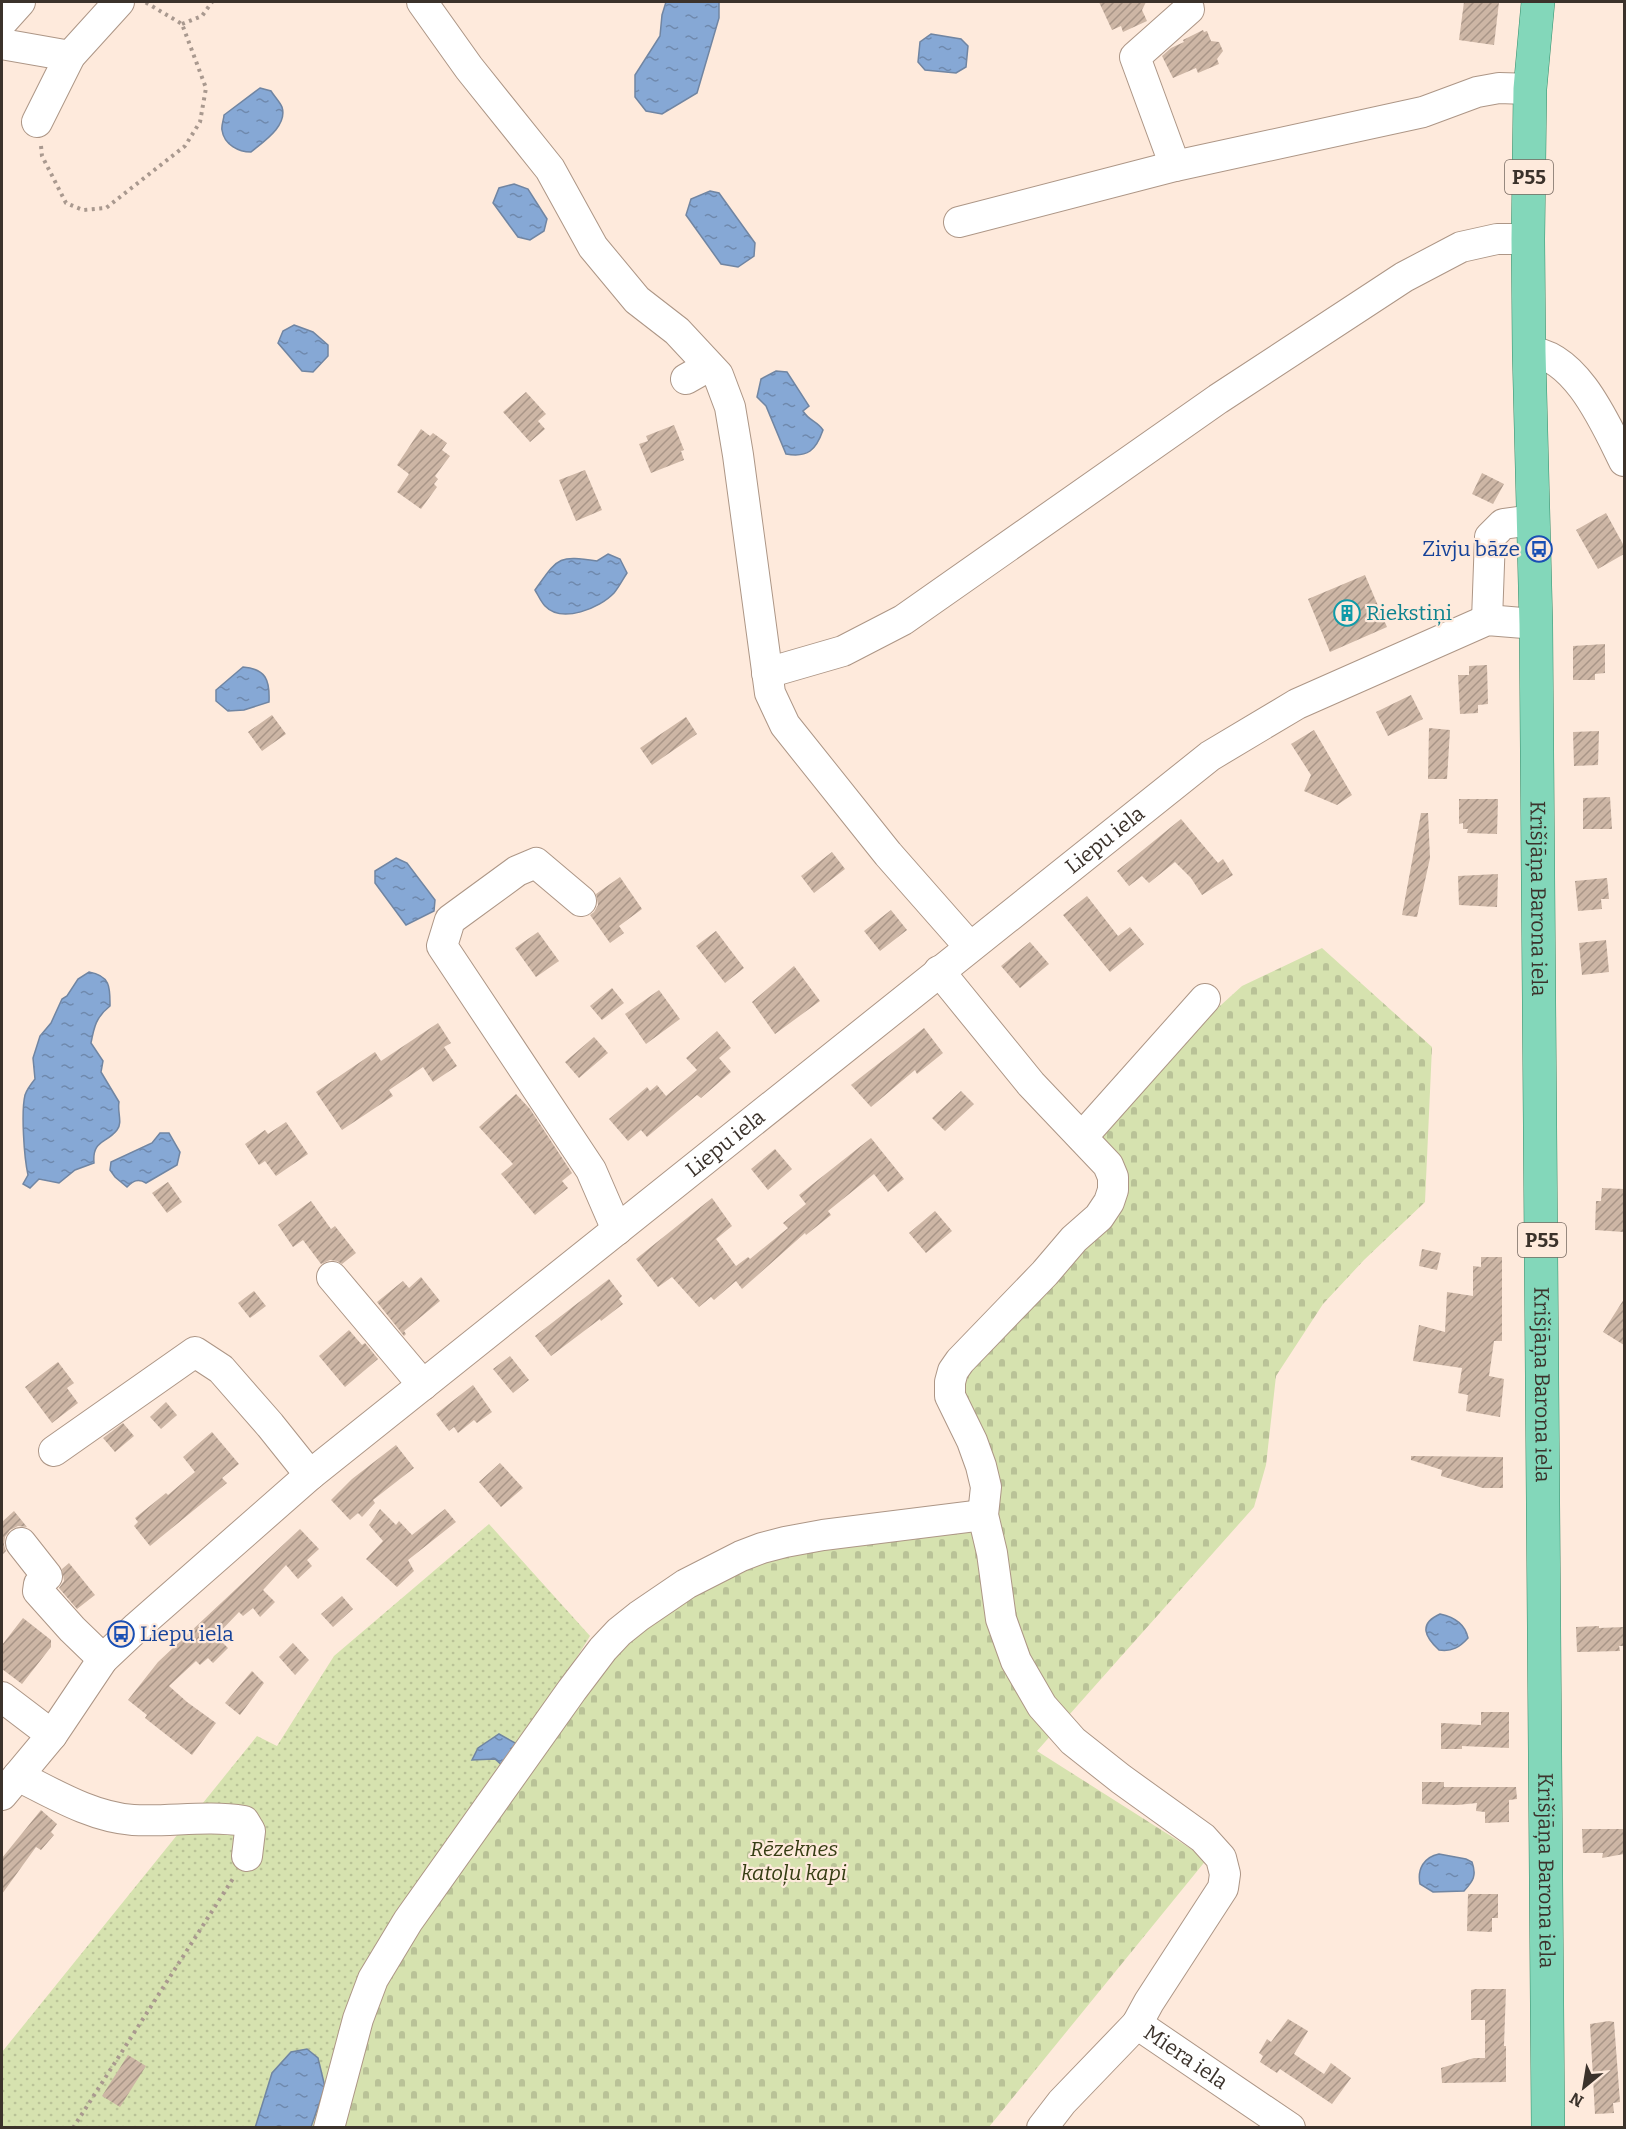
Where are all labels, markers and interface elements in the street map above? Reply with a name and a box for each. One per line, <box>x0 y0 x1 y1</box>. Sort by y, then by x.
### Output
road number: P55 <box>1505 160 1553 194</box>
bus stop icon: Zivju bāze <box>1524 534 1554 564</box>
place label: Zivju bāze <box>1422 536 1520 562</box>
building icon: Riekstiņi <box>1332 598 1362 628</box>
place label: Riekstiņi <box>1366 600 1452 626</box>
street label: Liepu iela <box>1060 800 1150 879</box>
street label: Krišjāņa Barona iela <box>1524 801 1552 997</box>
street label: Liepu iela <box>680 1104 770 1183</box>
road number: P55 <box>1518 1223 1566 1257</box>
street label: Krišjāņa Barona iela <box>1528 1286 1556 1483</box>
bus stop icon: Liepu iela <box>106 1619 136 1649</box>
place label: Liepu iela <box>140 1621 234 1647</box>
street label: Krišjāņa Barona iela <box>1532 1772 1560 1969</box>
park label: Rēzeknes katoļu kapi <box>741 1836 847 1886</box>
street label: Miera iela <box>1139 2019 1233 2095</box>
north arrow <box>1554 2057 1614 2117</box>
text: N <box>1567 2088 1587 2111</box>

